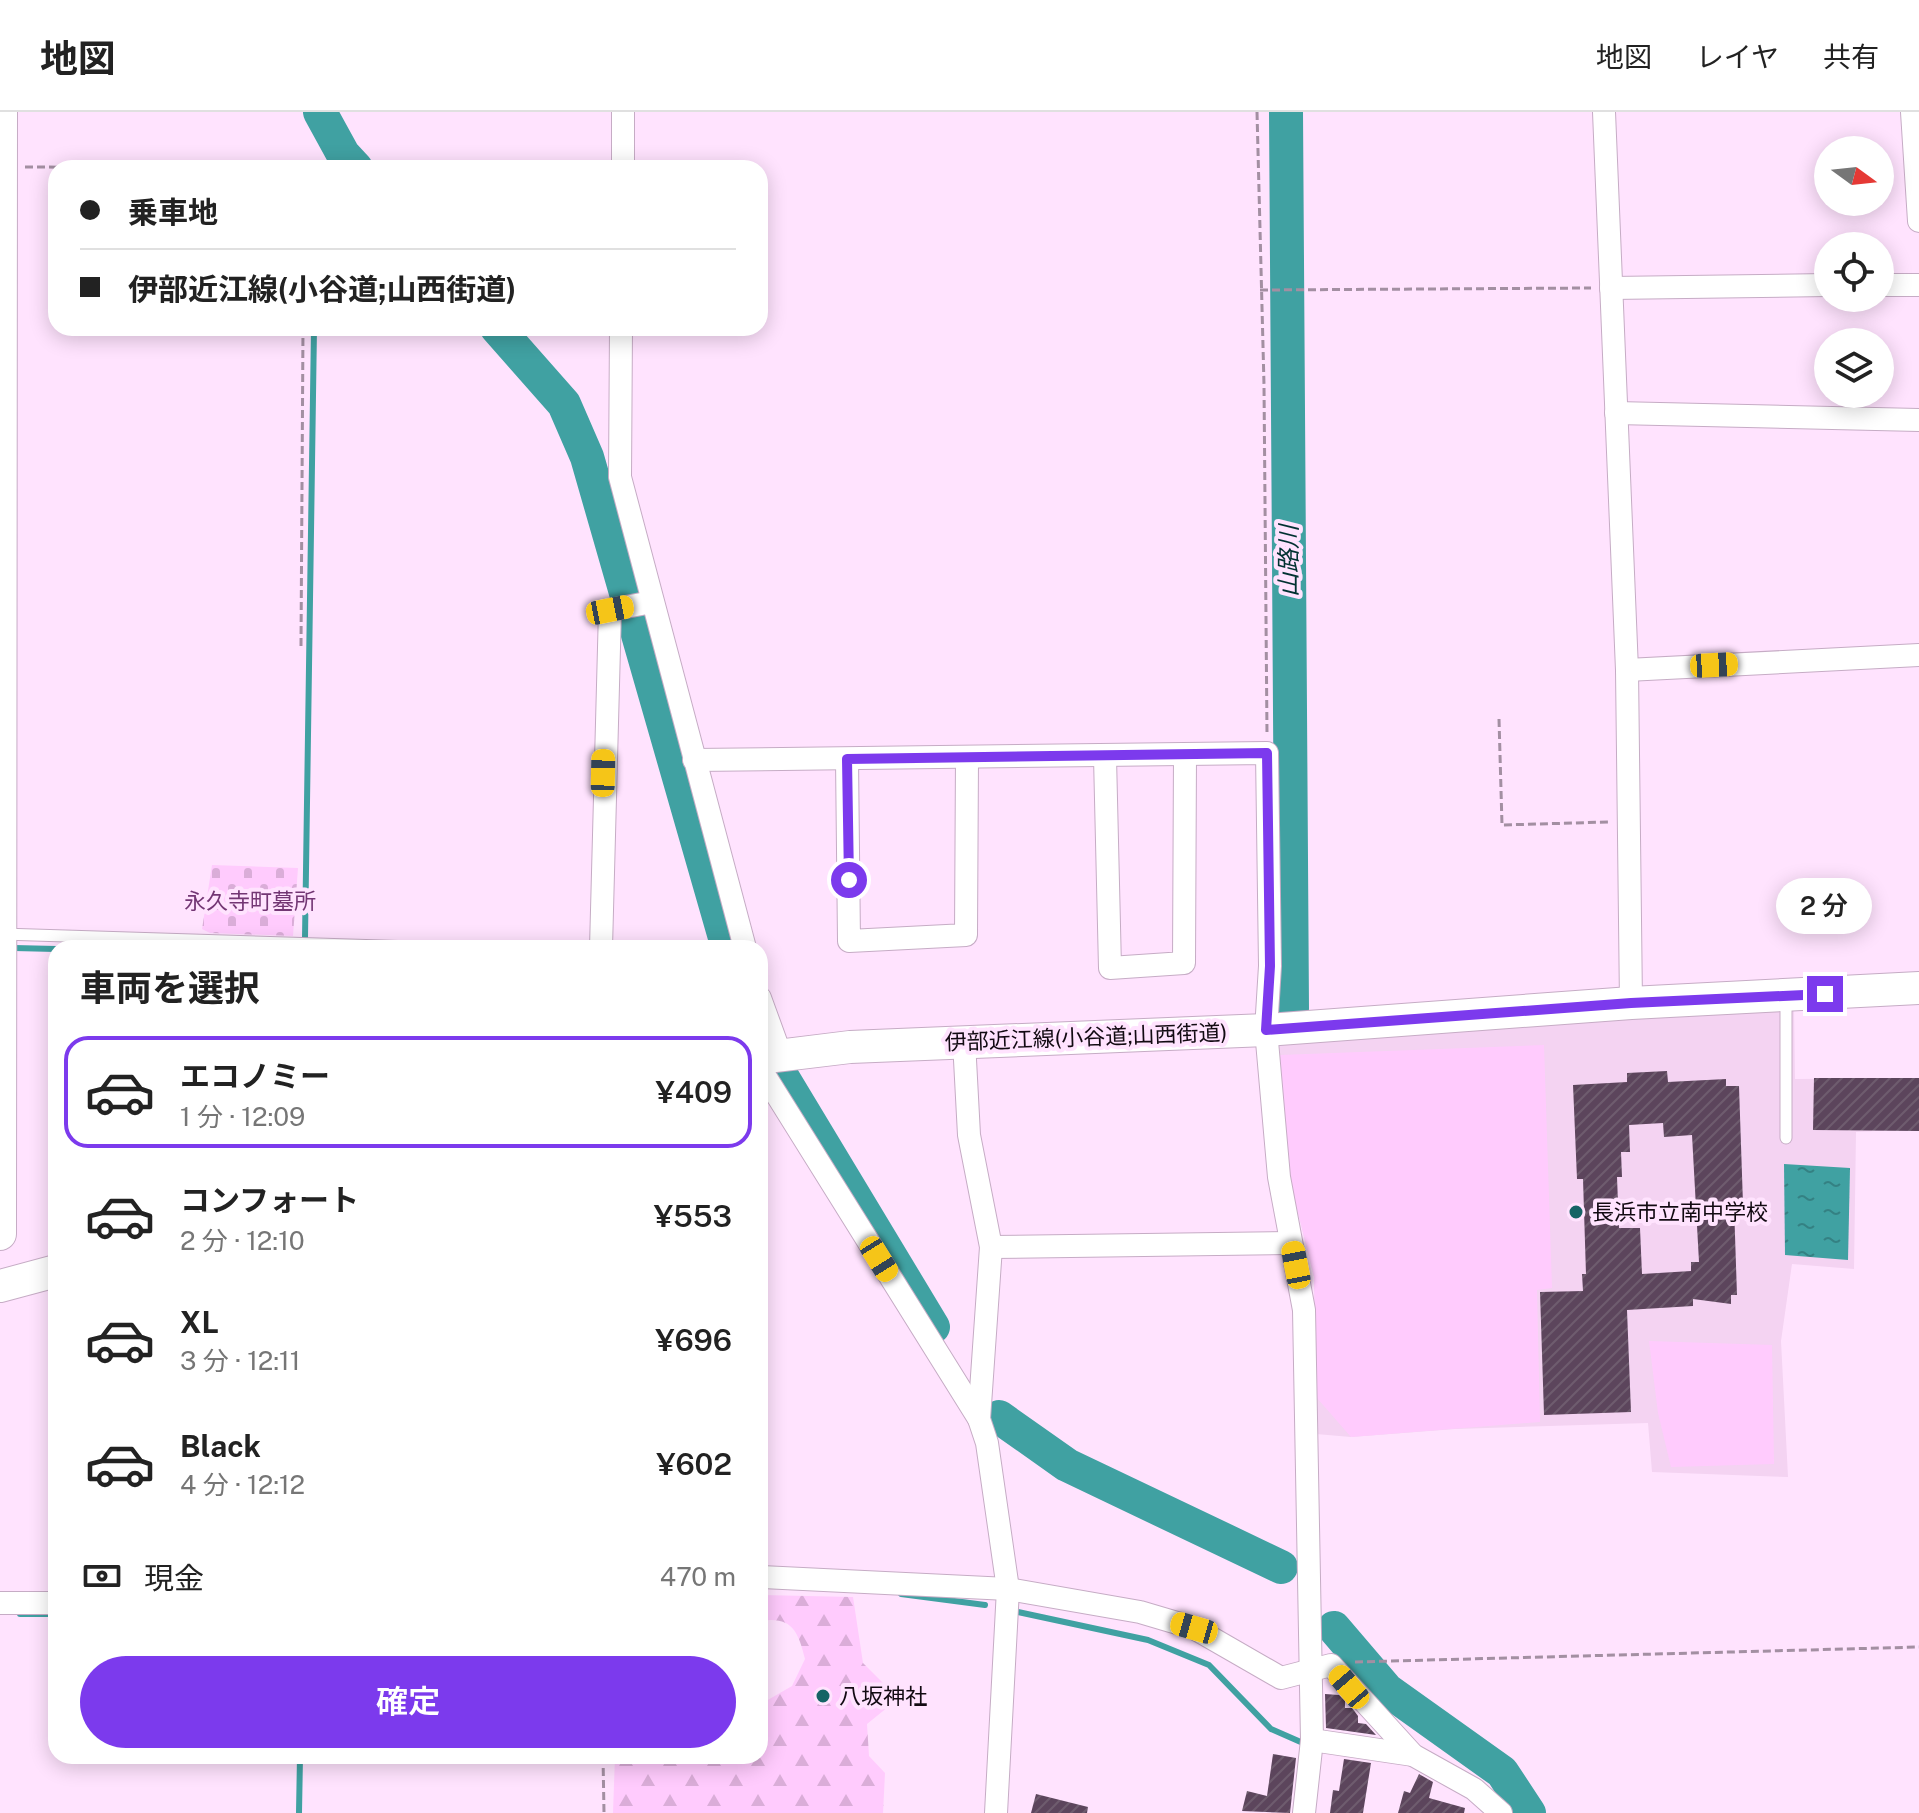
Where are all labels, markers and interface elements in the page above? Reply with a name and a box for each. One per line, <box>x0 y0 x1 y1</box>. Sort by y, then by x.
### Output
text: 地図 <box>40 36 116 81</box>
text: 地図 <box>1596 40 1652 73</box>
text: レイヤ <box>1696 40 1779 73</box>
text: 共有 <box>1823 40 1879 73</box>
north arrow <box>1814 136 1894 216</box>
map controls <box>1814 136 1894 408</box>
text: 乗車地 <box>128 194 218 230</box>
button: locate <box>1814 232 1894 312</box>
text: 伊部近江線(小谷道;山西街道) <box>128 271 516 307</box>
button: layers <box>1814 328 1894 408</box>
water label: 山路川 <box>1274 522 1302 597</box>
car <box>584 594 636 626</box>
car <box>1689 652 1739 678</box>
car <box>591 749 615 797</box>
route start <box>831 862 867 898</box>
callout: 2 分 <box>1777 878 1873 934</box>
park label: 永久寺町墓所 <box>184 888 316 914</box>
text: 2 分 <box>1800 890 1848 921</box>
text: 車両を選択 <box>80 967 260 1009</box>
route end <box>1807 976 1843 1012</box>
street label: 伊部近江線(小谷道;山西街道) <box>944 1019 1228 1055</box>
icon: car <box>84 1056 156 1128</box>
text: エコノミー <box>180 1058 330 1094</box>
text: ¥409 <box>656 1074 732 1110</box>
text: 1 分 · 12:09 <box>180 1101 305 1132</box>
icon: car <box>84 1180 156 1252</box>
text: コンフォート <box>180 1182 359 1218</box>
text: ¥553 <box>654 1198 732 1234</box>
place label: 長浜市立南中学校 <box>1592 1199 1768 1225</box>
marker: 長浜市立南中学校 <box>1567 1203 1585 1221</box>
text: 2 分 · 12:10 <box>180 1225 305 1256</box>
car <box>856 1232 902 1286</box>
car <box>1280 1239 1312 1291</box>
icon: car <box>84 1304 156 1376</box>
text: XL <box>180 1304 219 1340</box>
text: ¥696 <box>655 1322 732 1358</box>
text: 3 分 · 12:11 <box>180 1345 300 1376</box>
icon: car <box>84 1428 156 1500</box>
text: Black <box>180 1428 261 1464</box>
text: ¥602 <box>656 1446 732 1482</box>
text: 4 分 · 12:12 <box>180 1469 305 1500</box>
icon: cash <box>80 1554 124 1598</box>
text: 現金 <box>144 1560 204 1596</box>
text: 470 m <box>660 1561 736 1592</box>
car <box>1168 1610 1220 1646</box>
button: 確定 <box>80 1656 736 1748</box>
car <box>1324 1661 1374 1713</box>
place label: 八坂神社 <box>839 1683 927 1709</box>
marker: 八坂神社 <box>814 1687 832 1705</box>

